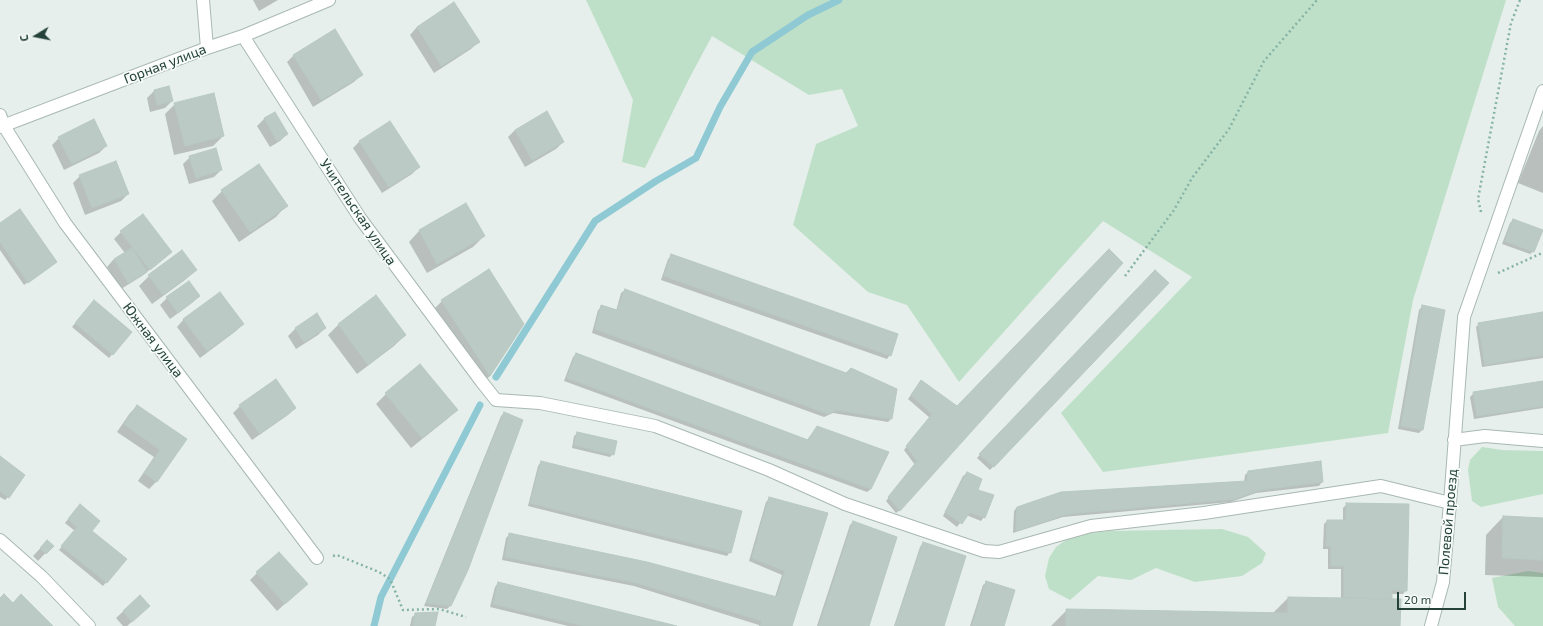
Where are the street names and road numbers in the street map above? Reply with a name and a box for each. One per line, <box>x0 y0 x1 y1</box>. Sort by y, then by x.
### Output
street label: Горная улица <box>121 41 209 87</box>
street label: Учительская улица <box>316 156 400 268</box>
street label: Южная улица <box>119 299 187 381</box>
street label: Полевой проезд <box>1435 468 1461 576</box>

